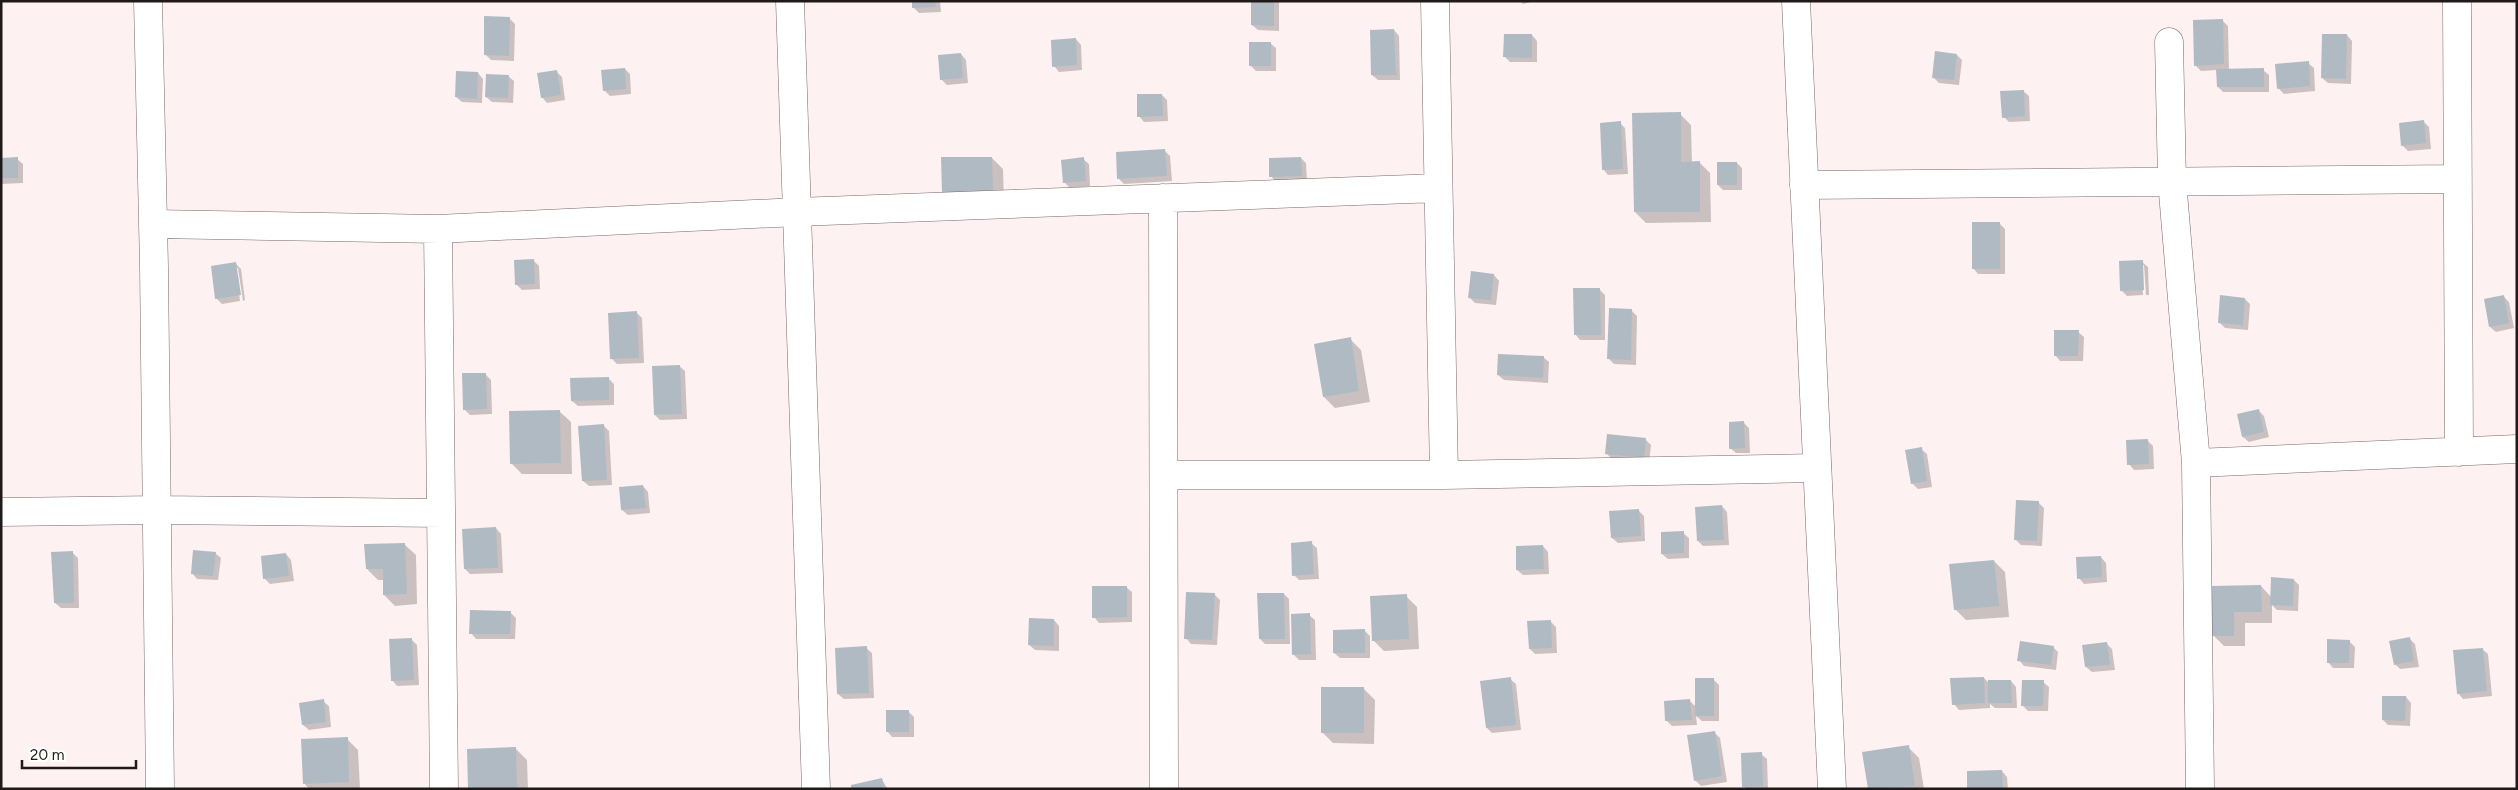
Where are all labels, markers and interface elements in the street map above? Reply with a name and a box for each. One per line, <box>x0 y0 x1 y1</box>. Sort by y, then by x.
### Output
scale bar <box>22 738 136 770</box>
text: 20 m <box>30 746 64 764</box>

